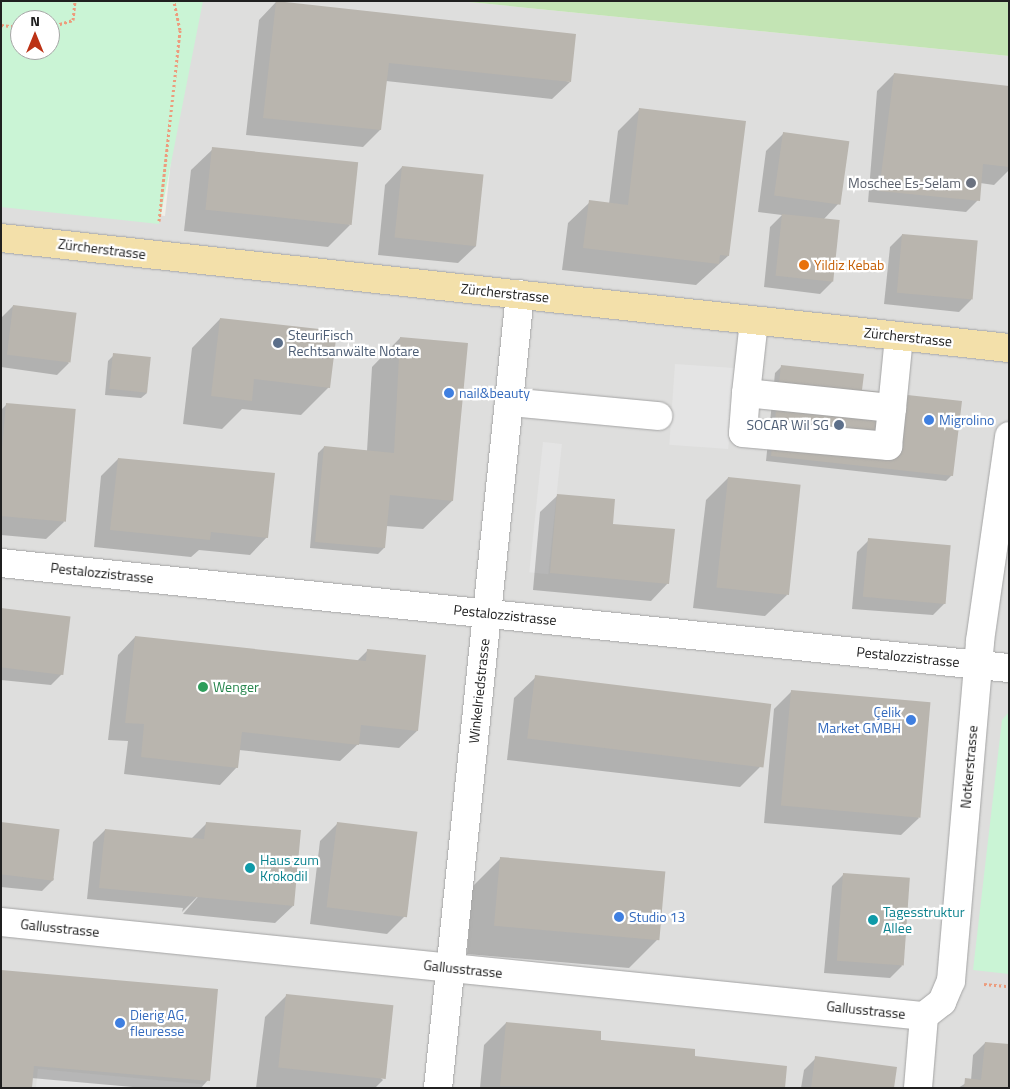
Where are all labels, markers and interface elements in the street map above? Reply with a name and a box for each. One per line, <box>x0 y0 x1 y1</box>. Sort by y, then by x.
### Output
north arrow <box>10 10 60 60</box>
text: N <box>30 10 40 31</box>
place label: Moschee Es-Selam <box>848 175 961 191</box>
marker: Moschee Es-Selam <box>965 177 977 189</box>
street label: Zürcherstrasse <box>57 235 147 263</box>
place label: Yildiz Kebab <box>814 257 884 273</box>
marker: Yildiz Kebab <box>798 259 810 271</box>
street label: Zürcherstrasse <box>460 280 550 306</box>
street label: Zürcherstrasse <box>863 324 953 350</box>
place label: SteuriFisch Rechtsanwälte Notare <box>288 327 419 360</box>
marker: SteuriFisch Rechtsanwälte Notare <box>272 337 284 349</box>
place label: nail&beauty <box>459 385 530 401</box>
marker: nail&beauty <box>443 387 455 399</box>
place label: Migrolino <box>939 412 994 428</box>
marker: Migrolino <box>923 414 935 426</box>
place label: SOCAR Wil SG <box>747 417 829 433</box>
marker: SOCAR Wil SG <box>833 419 845 431</box>
street label: Pestalozzistrasse <box>50 559 154 587</box>
street label: Pestalozzistrasse <box>453 601 557 629</box>
street label: Winkelriedstrasse <box>465 638 493 744</box>
street label: Pestalozzistrasse <box>856 643 960 671</box>
place label: Wenger <box>213 679 259 695</box>
marker: Wenger <box>197 681 209 693</box>
place label: Çelik Market GMBH <box>817 704 901 736</box>
marker: Çelik Market GMBH <box>905 714 917 726</box>
street label: Notkerstrasse <box>957 725 981 809</box>
place label: Haus zum Krokodil <box>260 852 319 884</box>
marker: Haus zum Krokodil <box>244 862 256 874</box>
place label: Tagesstruktur Allee <box>883 904 965 936</box>
place label: Studio 13 <box>629 909 685 925</box>
marker: Studio 13 <box>613 911 625 923</box>
marker: Tagesstruktur Allee <box>867 914 879 926</box>
street label: Gallusstrasse <box>20 915 100 941</box>
street label: Gallusstrasse <box>423 956 503 982</box>
street label: Gallusstrasse <box>826 997 906 1023</box>
place label: Dierig AG, fleuresse <box>130 1007 187 1040</box>
marker: Dierig AG, fleuresse <box>114 1017 126 1029</box>

